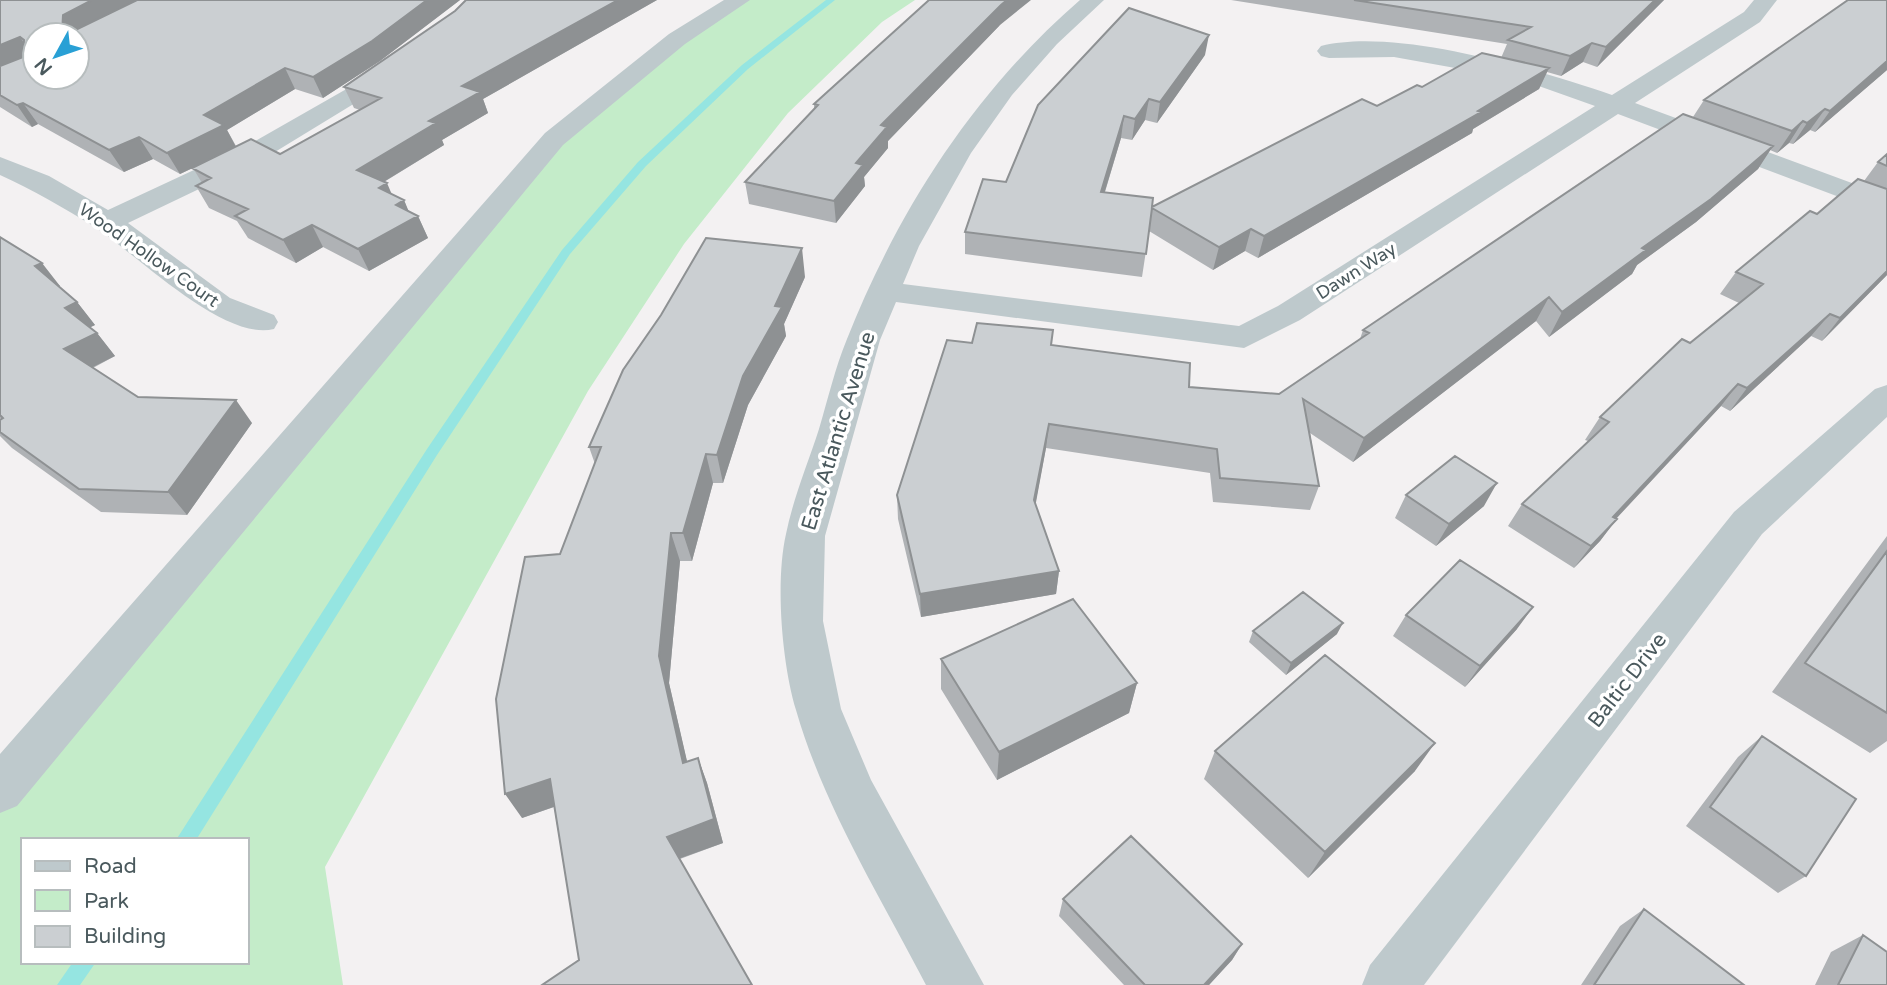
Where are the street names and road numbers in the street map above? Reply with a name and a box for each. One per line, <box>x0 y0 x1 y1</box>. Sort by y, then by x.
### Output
street label: Wood Hollow Court <box>75 198 223 312</box>
street label: Dawn Way <box>1312 238 1400 304</box>
street label: East Atlantic Avenue <box>796 329 881 533</box>
street label: Baltic Drive <box>1583 628 1672 733</box>

